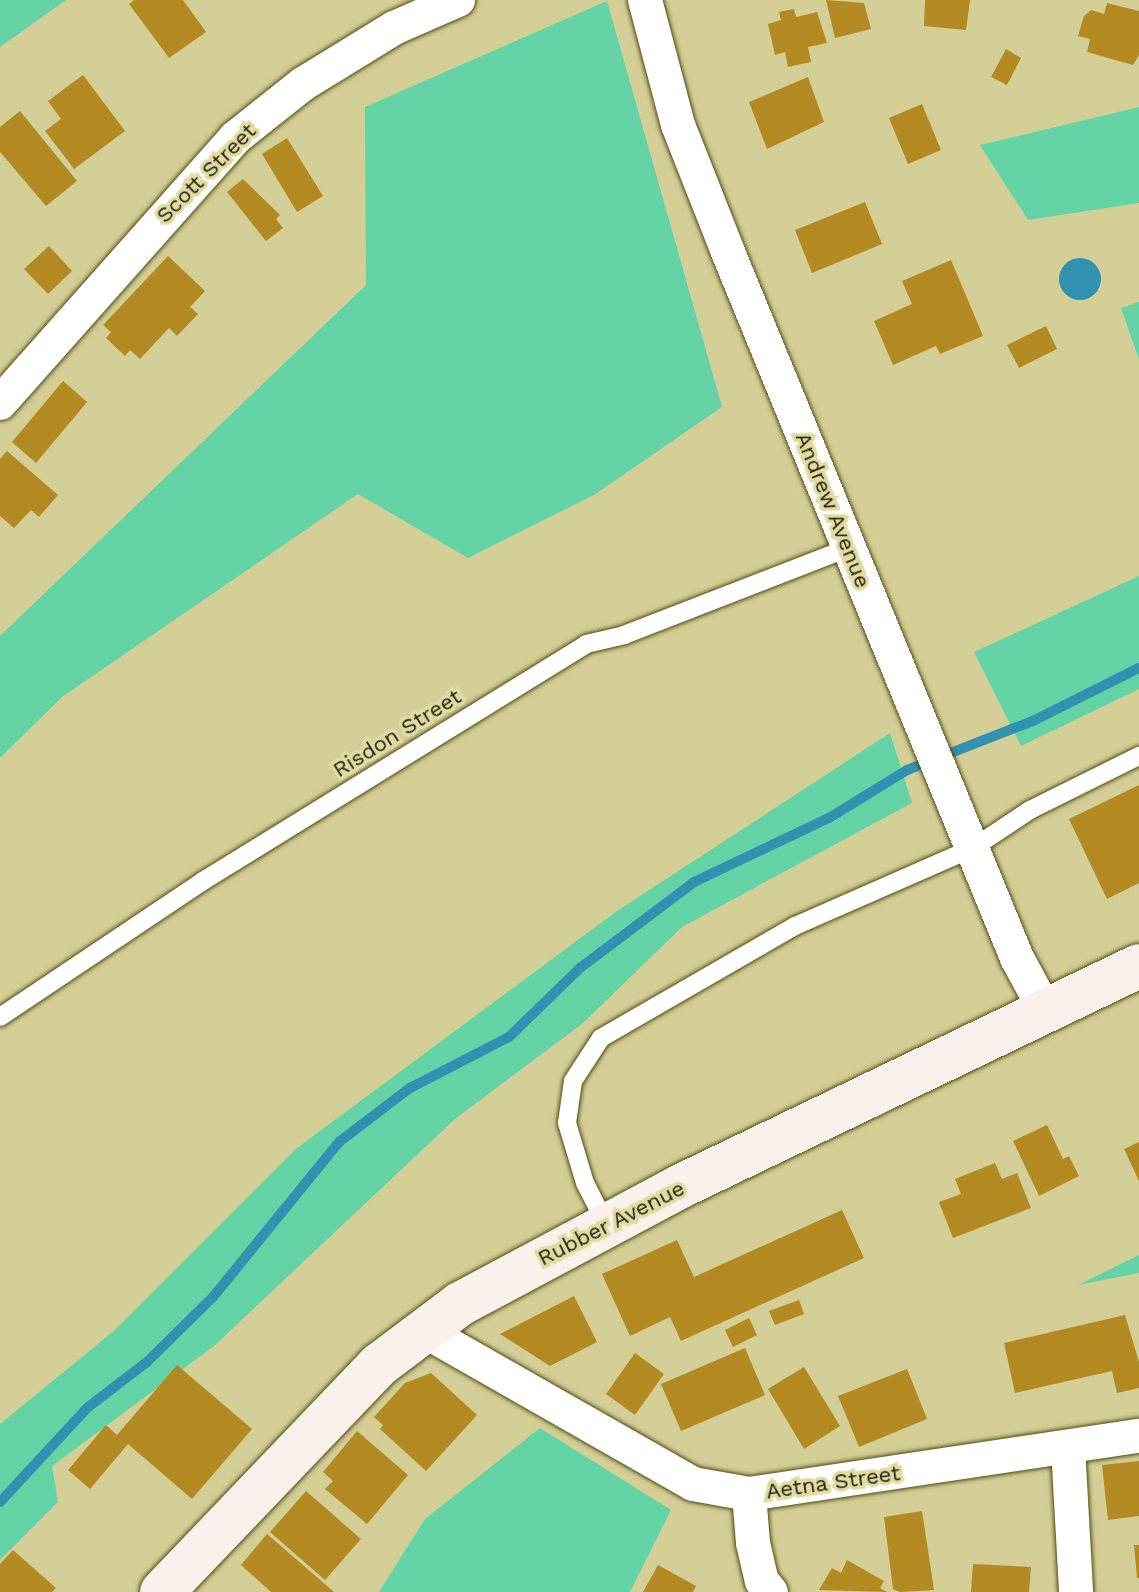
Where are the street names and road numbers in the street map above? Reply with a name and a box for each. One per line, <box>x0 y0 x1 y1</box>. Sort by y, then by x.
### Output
street label: Scott Street <box>151 118 261 228</box>
street label: Andrew Avenue <box>790 428 876 592</box>
street label: Risdon Street <box>328 683 466 783</box>
street label: Rubber Avenue <box>533 1174 689 1272</box>
street label: Aetna Street <box>764 1459 902 1505</box>

